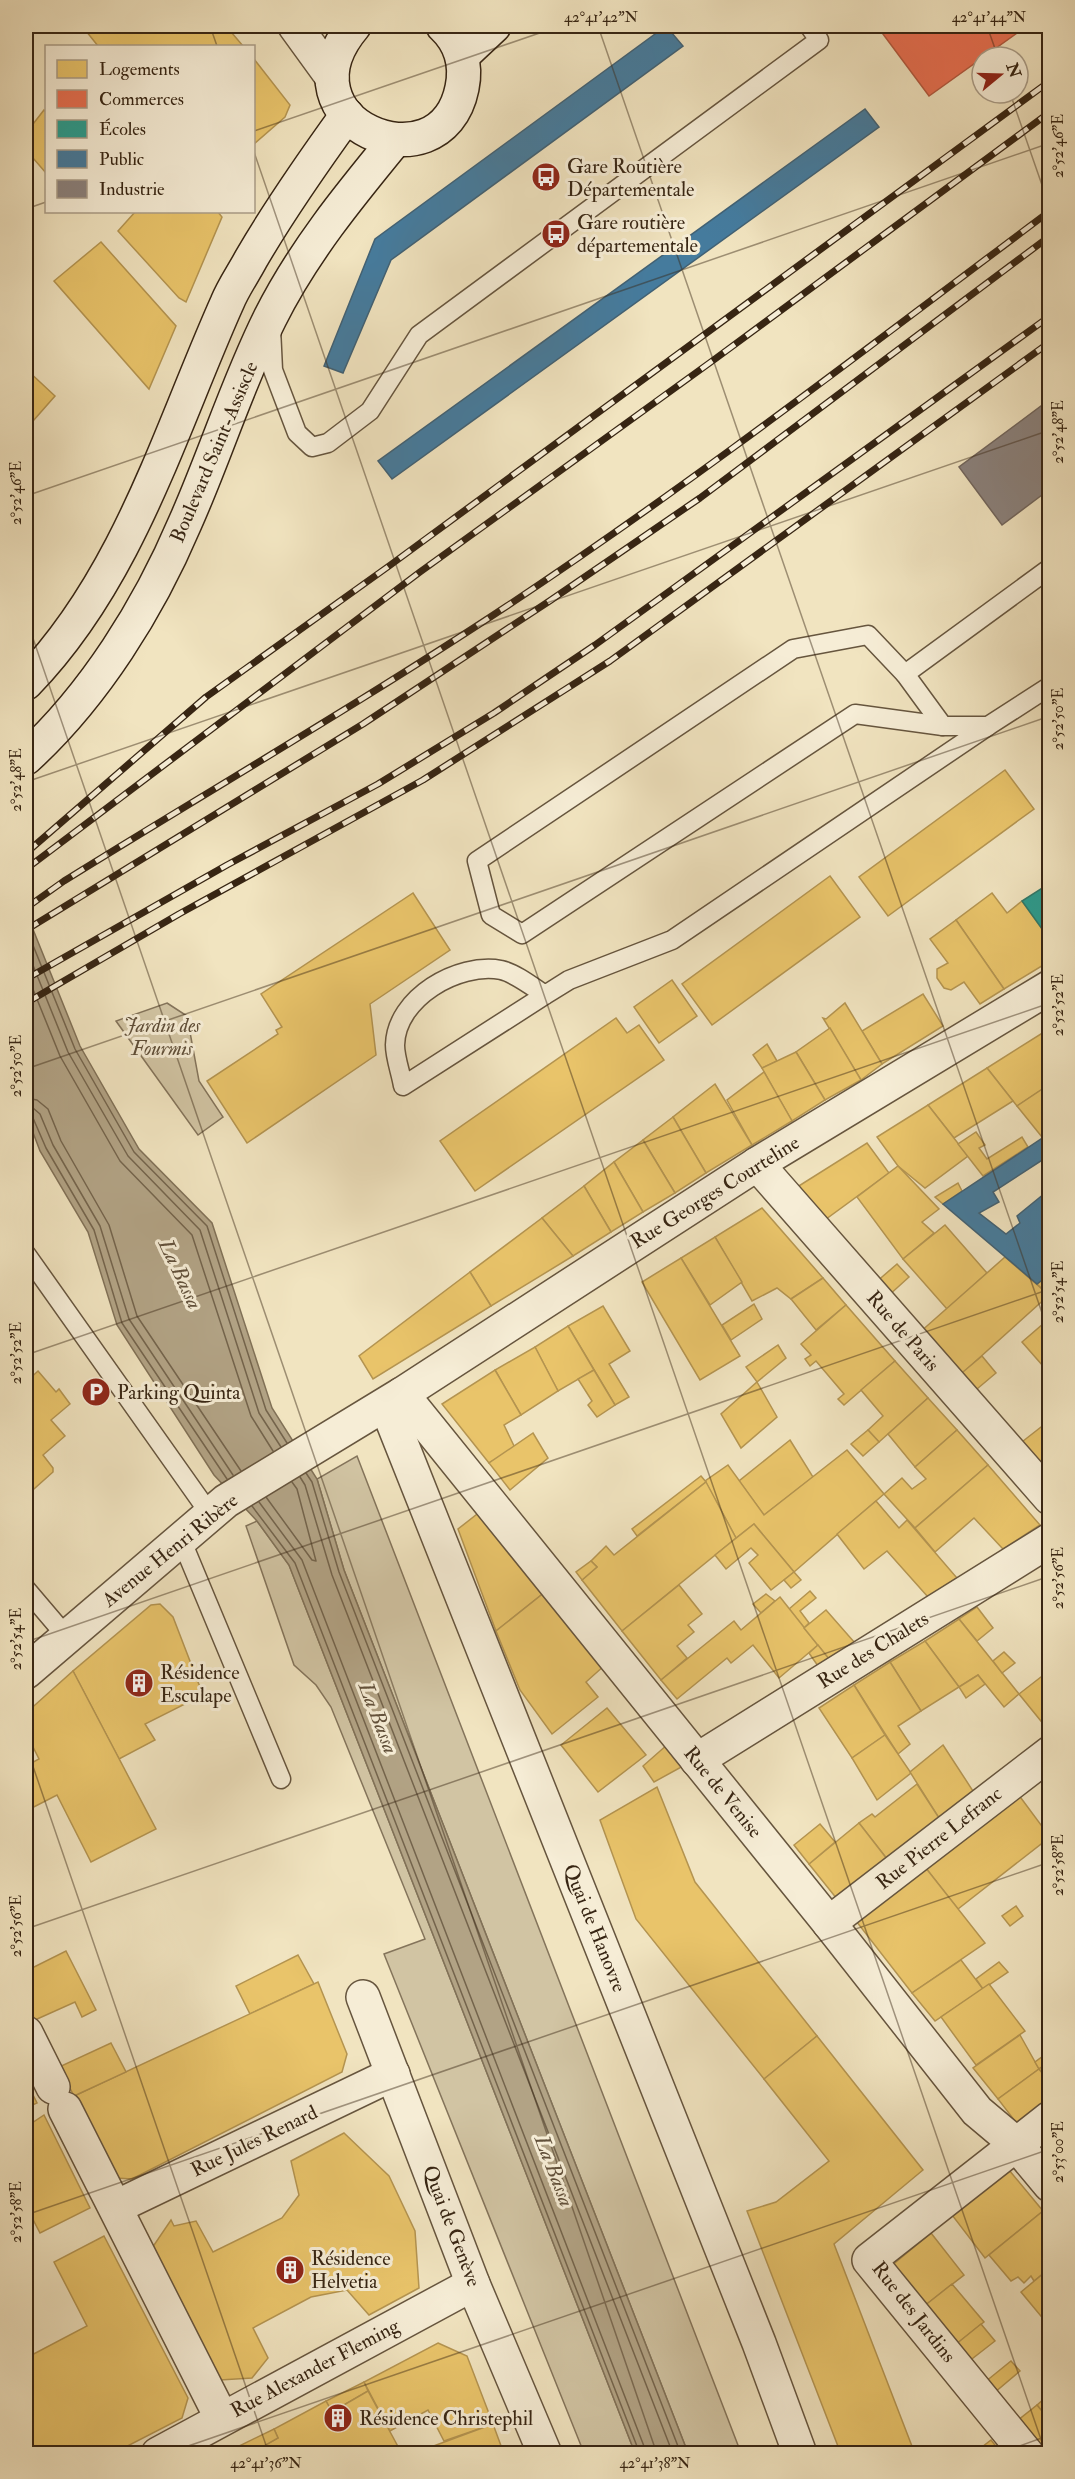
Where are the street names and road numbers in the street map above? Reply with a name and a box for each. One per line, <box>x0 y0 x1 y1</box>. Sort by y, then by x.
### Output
street label: Boulevard Saint-Assiscle <box>164 358 264 546</box>
street label: Rue Georges Courteline <box>626 1130 804 1254</box>
street label: Rue de Paris <box>861 1286 945 1376</box>
street label: Avenue Henri Ribère <box>96 1488 243 1613</box>
street label: Rue des Chalets <box>813 1606 933 1694</box>
street label: Rue de Venise <box>678 1741 768 1843</box>
street label: Rue Pierre Lefranc <box>871 1781 1007 1895</box>
street label: Quai de Hanovre <box>558 1860 632 1996</box>
street label: Rue Jules Renard <box>187 2099 322 2182</box>
street label: Quai de Genève <box>417 2162 487 2290</box>
street label: Rue des Jardins <box>867 2256 961 2368</box>
street label: Rue Alexander Fleming <box>226 2312 405 2423</box>

